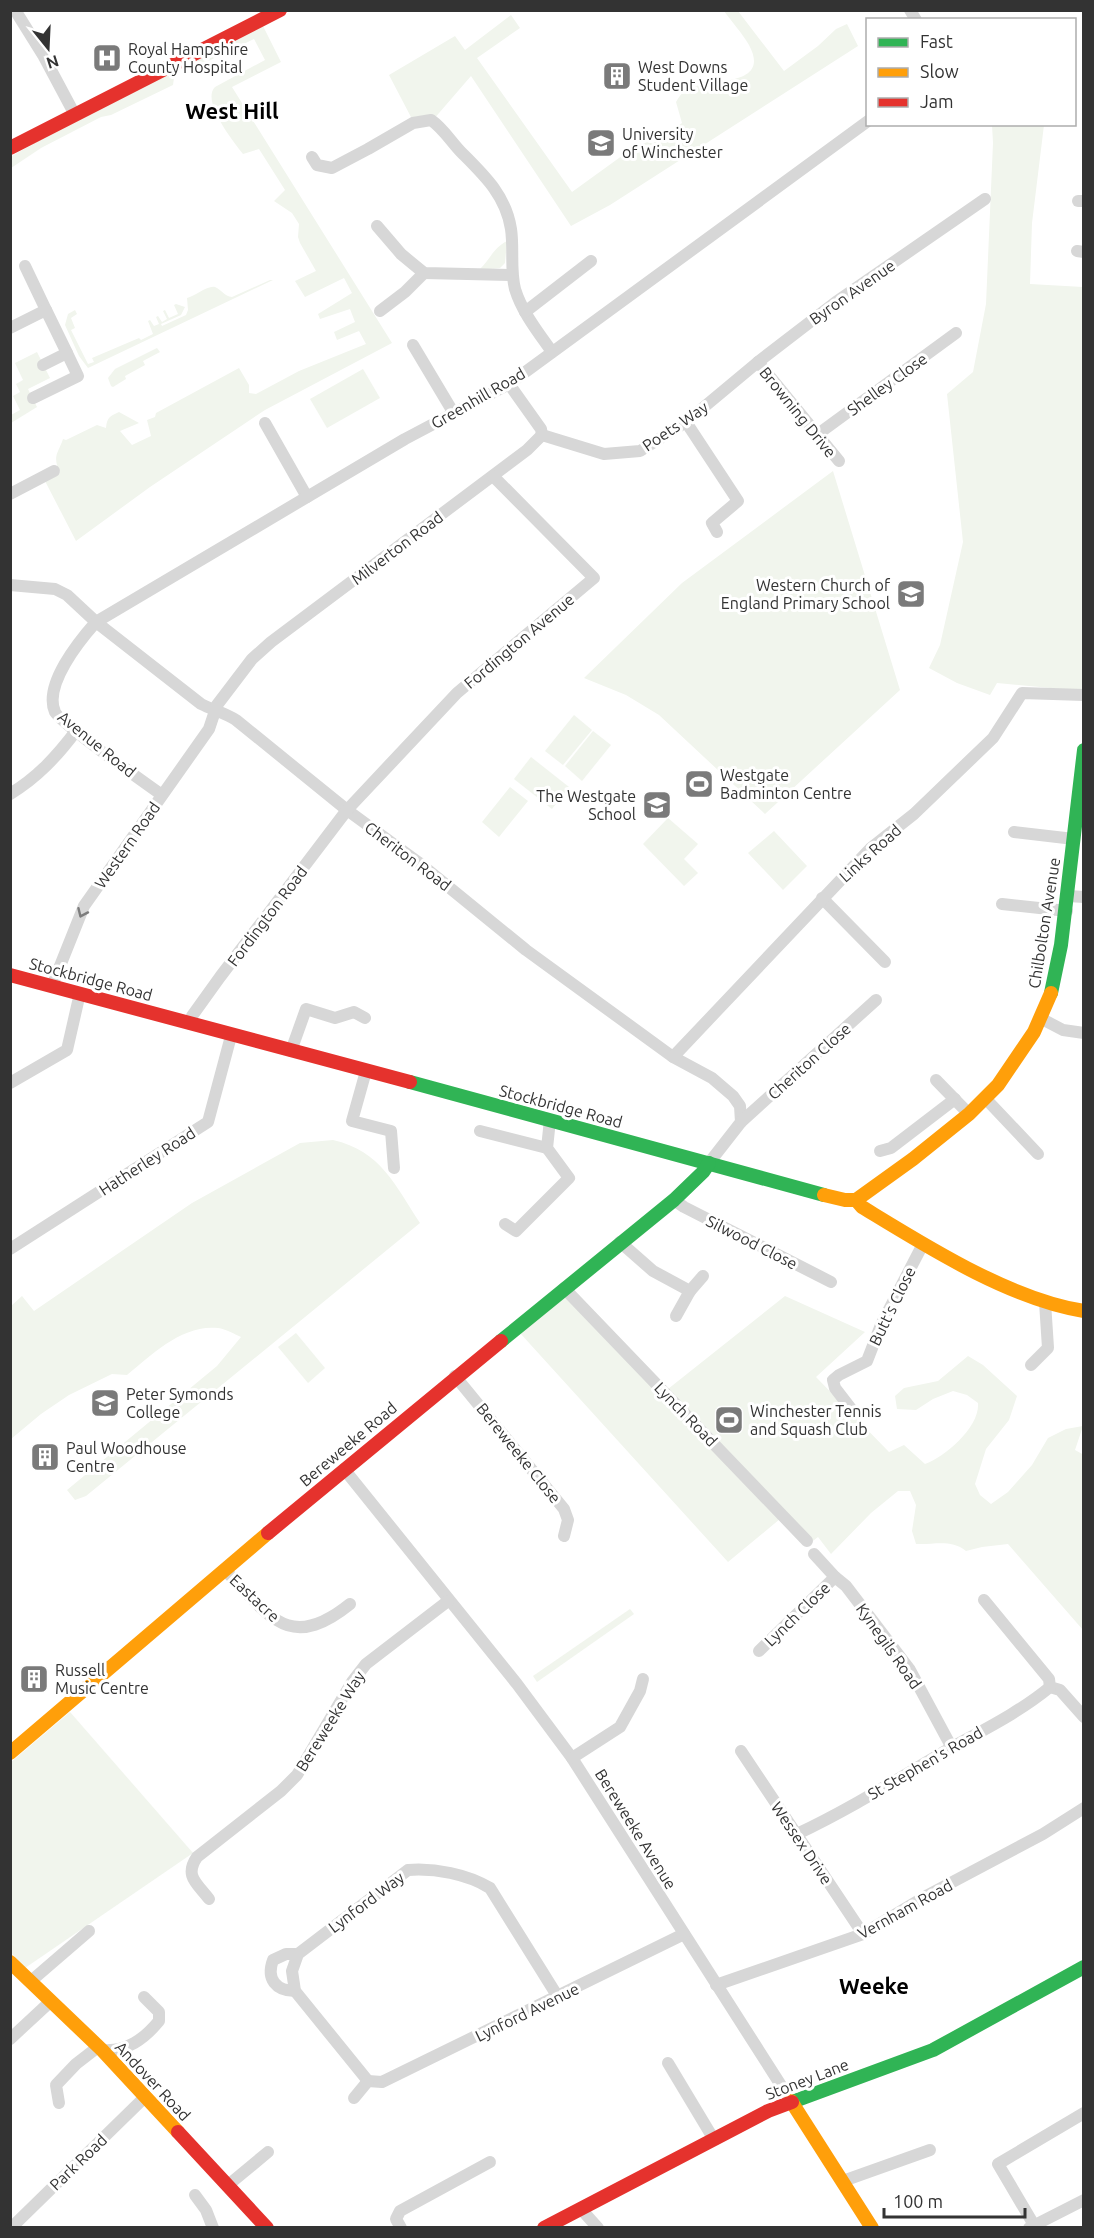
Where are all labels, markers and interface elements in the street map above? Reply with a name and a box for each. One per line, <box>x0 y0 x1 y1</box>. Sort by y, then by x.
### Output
north arrow <box>18 18 78 78</box>
legend <box>866 18 1076 126</box>
text: Fast <box>920 31 953 51</box>
place label: Royal Hampshire County Hospital <box>128 40 248 76</box>
hospital icon: Royal Hampshire County Hospital <box>91 42 123 74</box>
text: N <box>44 52 61 73</box>
place label: West Downs Student Village <box>638 58 748 94</box>
building icon: West Downs Student Village <box>601 60 633 92</box>
text: Slow <box>920 61 959 81</box>
text: Jam <box>920 91 954 111</box>
district label: West Hill <box>185 98 279 123</box>
place label: University of Winchester <box>622 125 723 161</box>
school or university icon: University of Winchester <box>585 127 617 159</box>
street label: Byron Avenue <box>806 256 898 328</box>
street label: Shelley Close <box>844 349 930 419</box>
street label: Browning Drive <box>756 363 840 461</box>
street label: Greenhill Road <box>428 364 528 432</box>
street label: Poets Way <box>639 397 711 454</box>
street label: Milverton Road <box>348 508 446 588</box>
place label: Western Church of England Primary School <box>721 576 891 612</box>
school or university icon: Western Church of England Primary School <box>895 578 927 610</box>
street label: Fordington Avenue <box>460 590 578 692</box>
street label: Avenue Road <box>55 707 139 781</box>
place label: Westgate Badminton Centre <box>720 766 852 802</box>
sports icon: Westgate Badminton Centre <box>683 768 715 800</box>
place label: The Westgate School <box>536 787 636 823</box>
school or university icon: The Westgate School <box>641 789 673 821</box>
street label: Western Road <box>91 798 163 892</box>
street label: Cheriton Road <box>361 818 455 894</box>
street label: Links Road <box>835 821 905 885</box>
street label: Chilbolton Avenue <box>1025 856 1063 990</box>
street label: Fordington Road <box>223 862 311 970</box>
one-way arrow <box>77 906 89 917</box>
street label: Stockbridge Road <box>27 954 155 1004</box>
street label: Cheriton Close <box>764 1019 854 1103</box>
street label: Stockbridge Road <box>497 1081 625 1131</box>
street label: Hatherley Road <box>96 1123 198 1199</box>
street label: Silwood Close <box>703 1211 801 1273</box>
street label: Butt's Close <box>865 1264 919 1348</box>
street label: Lynch Road <box>651 1378 721 1450</box>
place label: Peter Symonds College <box>126 1385 233 1421</box>
school or university icon: Peter Symonds College <box>89 1387 121 1419</box>
street label: Bereweeke Road <box>296 1398 400 1490</box>
street label: Bereweeke Close <box>473 1399 565 1507</box>
place label: Winchester Tennis and Squash Club <box>750 1402 881 1438</box>
sports icon: Winchester Tennis and Squash Club <box>713 1404 745 1436</box>
place label: Paul Woodhouse Centre <box>66 1439 187 1475</box>
building icon: Paul Woodhouse Centre <box>29 1441 61 1473</box>
street label: Eastacre <box>227 1571 283 1625</box>
street label: Lynch Close <box>760 1578 834 1650</box>
street label: Kynegils Road <box>853 1600 925 1692</box>
place label: Russell Music Centre <box>55 1661 149 1697</box>
building icon: Russell Music Centre <box>18 1663 50 1695</box>
street label: Bereweeke Way <box>292 1667 368 1774</box>
street label: St Stephen's Road <box>865 1723 985 1803</box>
street label: Bereweeke Avenue <box>592 1766 680 1892</box>
street label: Wessex Drive <box>768 1798 836 1888</box>
street label: Lynford Way <box>325 1868 407 1936</box>
street label: Vernham Road <box>855 1876 955 1942</box>
district label: Weeke <box>839 1973 909 1998</box>
street label: Lynford Avenue <box>472 1979 582 2045</box>
street label: Andover Road <box>112 2038 194 2124</box>
street label: Stoney Lane <box>763 2055 851 2103</box>
street label: Park Road <box>46 2130 110 2194</box>
scale bar <box>884 2181 1025 2219</box>
text: 100 m <box>893 2191 943 2211</box>

